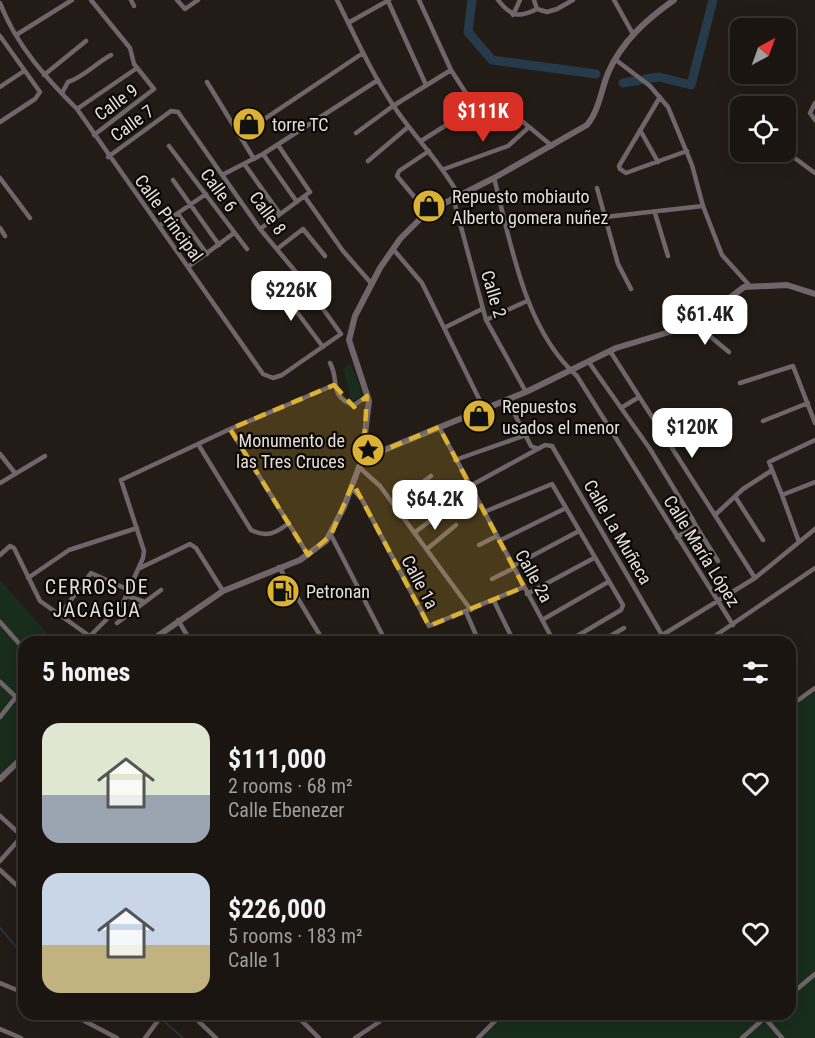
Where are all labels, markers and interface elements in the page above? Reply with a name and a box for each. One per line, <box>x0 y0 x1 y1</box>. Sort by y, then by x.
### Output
north arrow <box>730 18 796 84</box>
map controls <box>730 18 796 162</box>
street label: Calle 9 <box>90 79 142 125</box>
pin: $111K <box>441 92 525 143</box>
button: locate <box>730 96 796 162</box>
text: $111K <box>457 99 509 123</box>
street label: Calle 7 <box>106 100 158 146</box>
shop icon: torre TC <box>231 106 267 142</box>
place label: torre TC <box>272 114 329 135</box>
street label: Calle 6 <box>196 164 242 216</box>
street label: Calle Principal <box>131 171 207 265</box>
place label: Repuesto mobiauto Alberto gomera nuñez <box>452 186 608 228</box>
street label: Calle 8 <box>245 187 291 239</box>
shop icon: Repuesto mobiauto Alberto gomera nuñez <box>411 188 447 224</box>
street label: Calle 2 <box>477 268 511 320</box>
pin: $226K <box>249 271 333 322</box>
text: $226K <box>265 278 317 302</box>
pin: $61.4K <box>656 295 754 346</box>
text: $61.4K <box>676 302 734 326</box>
place label: Repuestos usados el menor <box>502 396 620 438</box>
shop icon: Repuestos usados el menor <box>461 398 497 434</box>
pin: $120K <box>650 408 734 459</box>
text: $120K <box>666 415 718 439</box>
place label: Monumento de las Tres Cruces <box>236 430 345 472</box>
place icon: Monumento de las Tres Cruces <box>350 432 386 468</box>
street label: Calle La Muñeca <box>580 476 656 588</box>
pin: $64.2K <box>386 480 484 531</box>
text: $64.2K <box>406 487 464 511</box>
street label: Calle María López <box>659 492 745 611</box>
street label: Calle 2a <box>511 546 557 606</box>
street label: Calle 1a <box>397 552 443 612</box>
fuel station icon: Petronan <box>265 573 301 609</box>
district label: CERROS DE JACAGUA <box>45 575 149 622</box>
place label: Petronan <box>306 581 370 602</box>
icon: filters <box>739 656 772 689</box>
text: 5 homes <box>42 657 130 687</box>
text: $111,000 <box>228 744 326 774</box>
icon: home <box>90 747 162 819</box>
icon: heart <box>739 767 772 800</box>
text: 2 rooms · 68 m² <box>228 774 353 798</box>
text: Calle Ebenezer <box>228 798 344 822</box>
text: $226,000 <box>228 894 326 924</box>
icon: home <box>90 897 162 969</box>
icon: heart <box>739 917 772 950</box>
text: 5 rooms · 183 m² <box>228 924 363 948</box>
text: Calle 1 <box>228 948 282 972</box>

